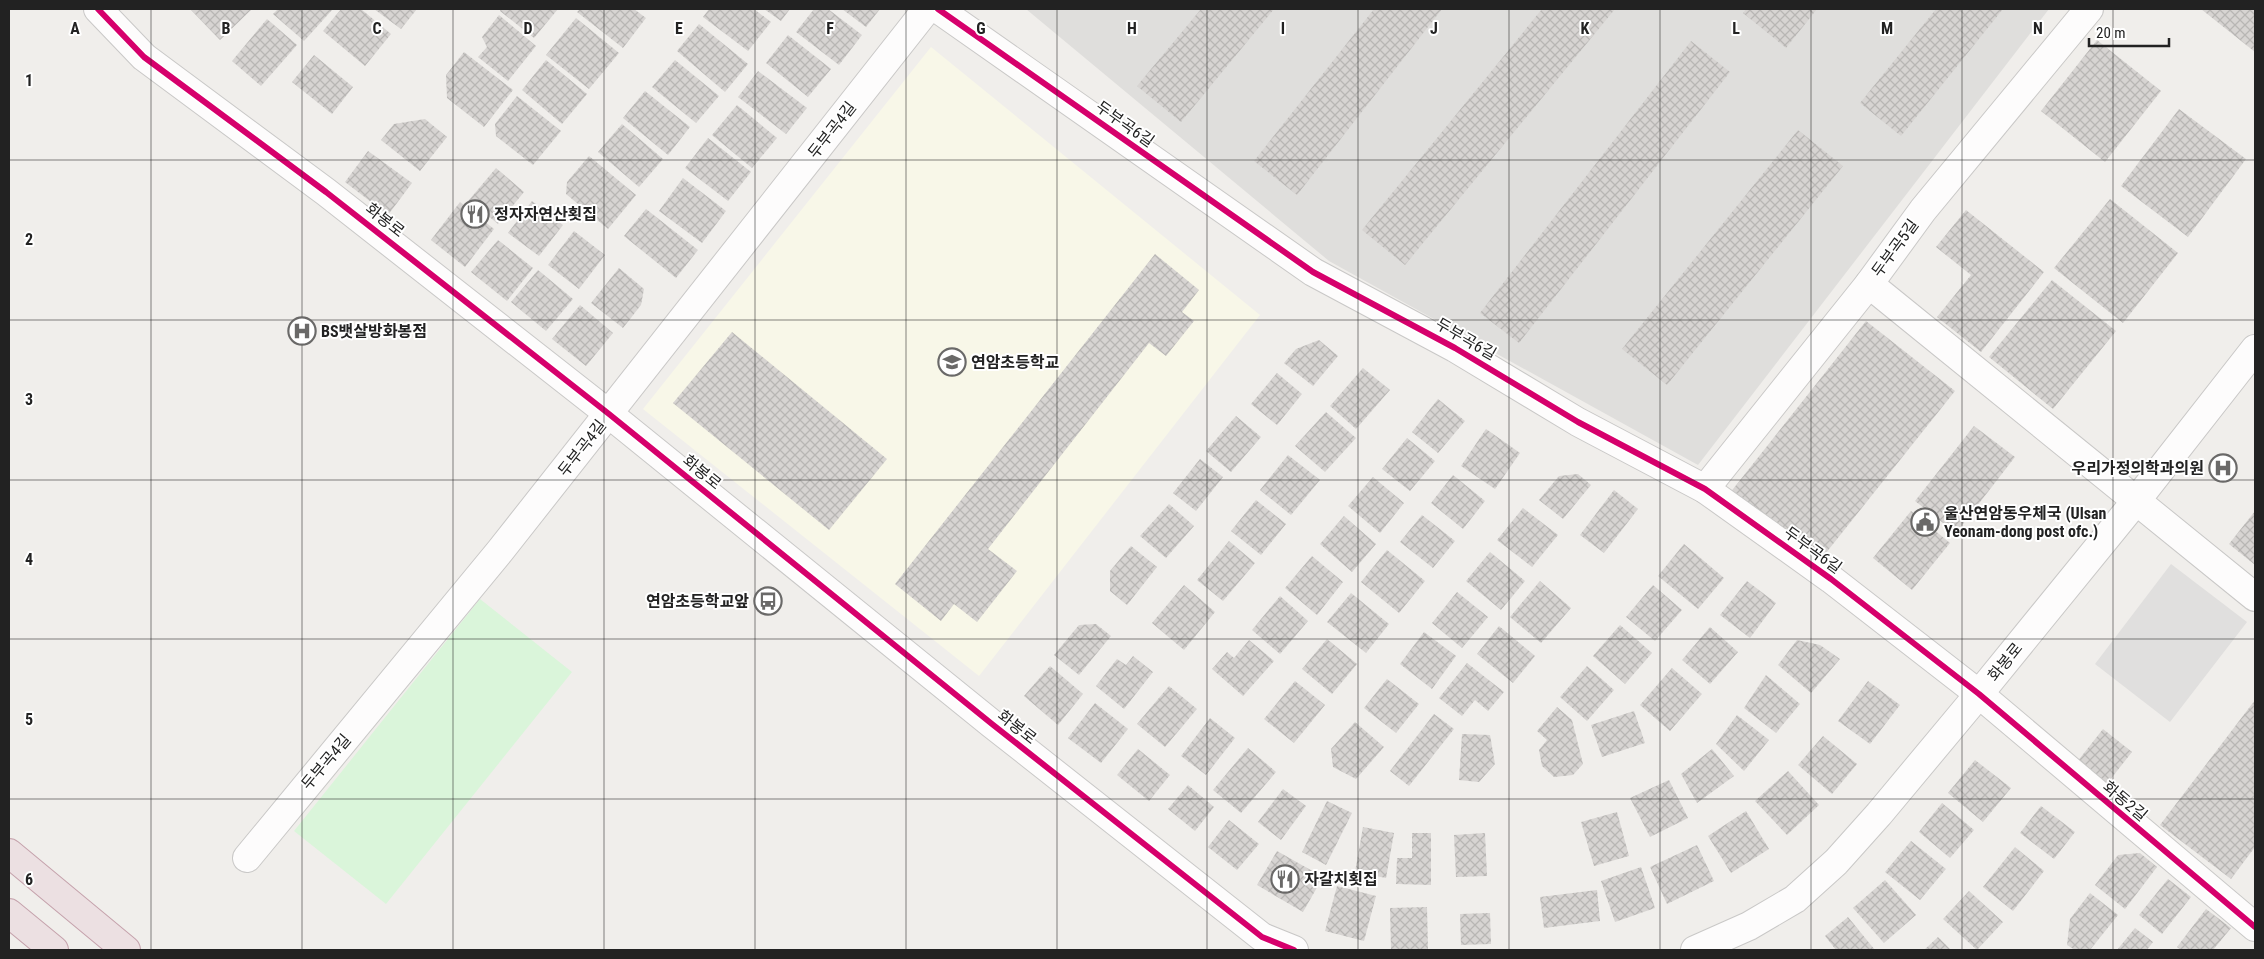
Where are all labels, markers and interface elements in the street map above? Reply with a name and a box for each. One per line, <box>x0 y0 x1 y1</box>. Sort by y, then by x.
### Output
scale bar <box>2089 15 2169 47</box>
text: A <box>70 19 80 38</box>
text: B <box>222 19 231 38</box>
text: C <box>372 19 382 38</box>
text: D <box>523 19 533 38</box>
text: E <box>675 19 683 38</box>
text: F <box>826 19 834 38</box>
text: G <box>976 19 986 38</box>
text: H <box>1127 19 1137 38</box>
text: I <box>1281 19 1285 38</box>
text: J <box>1430 19 1438 38</box>
text: K <box>1581 19 1590 38</box>
text: L <box>1732 19 1740 38</box>
text: M <box>1881 19 1893 38</box>
text: N <box>2033 19 2043 38</box>
text: 20 m <box>2096 24 2126 42</box>
text: 1 <box>25 71 33 90</box>
street label: 두부곡6길 <box>1092 97 1158 151</box>
street label: 두부곡4길 <box>804 98 860 162</box>
street label: 화봉로 <box>362 199 408 241</box>
restaurant icon: 정자자연산횟집 <box>460 199 490 229</box>
place label: 정자자연산횟집 <box>494 205 597 224</box>
street label: 두부곡5길 <box>1868 215 1922 281</box>
text: 2 <box>25 230 33 249</box>
street label: 두부곡6길 <box>1432 314 1500 364</box>
hospital icon: BS뱃살방화봉점 <box>287 316 317 346</box>
place label: BS뱃살방화봉점 <box>321 322 427 341</box>
school or university icon: 연암초등학교 <box>937 347 967 377</box>
place label: 연암초등학교 <box>971 353 1060 372</box>
text: 3 <box>25 390 33 409</box>
street label: 두부곡4길 <box>554 416 610 480</box>
street label: 화봉로 <box>679 451 725 493</box>
hospital icon: 우리가정의학과의원 <box>2208 453 2238 483</box>
place label: 우리가정의학과의원 <box>2072 459 2204 478</box>
place label: 울산연암동우체국 (Ulsan Yeonam-dong post ofc.) <box>1944 504 2107 541</box>
public building icon: 울산연암동우체국 (Ulsan Yeonam-dong post ofc.) <box>1910 507 1940 537</box>
street label: 두부곡6길 <box>1780 523 1846 577</box>
text: 4 <box>25 550 33 569</box>
bus stop icon: 연암초등학교앞 <box>753 586 783 616</box>
place label: 연암초등학교앞 <box>646 592 749 611</box>
street label: 화봉로 <box>1984 639 2026 685</box>
street label: 화봉로 <box>994 706 1040 748</box>
text: 5 <box>25 710 33 729</box>
street label: 두부곡4길 <box>297 730 355 794</box>
street label: 화동2길 <box>2099 777 2151 825</box>
restaurant icon: 자갈치횟집 <box>1270 864 1300 894</box>
text: 6 <box>25 870 33 889</box>
place label: 자갈치횟집 <box>1304 870 1378 889</box>

